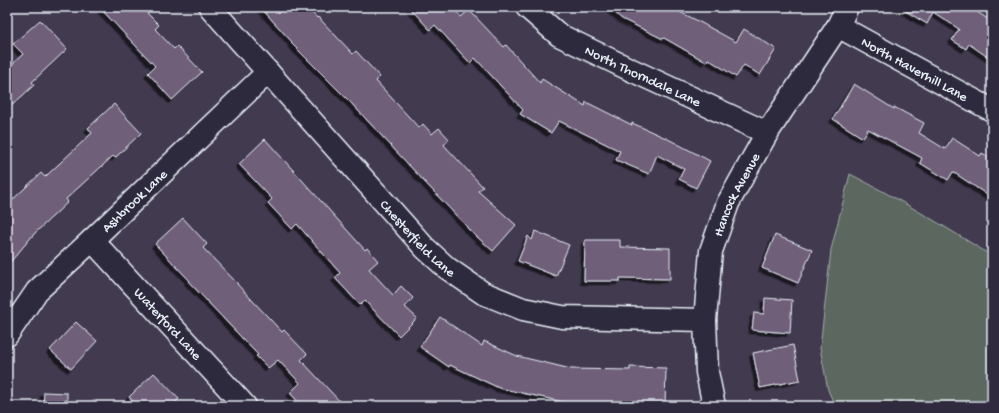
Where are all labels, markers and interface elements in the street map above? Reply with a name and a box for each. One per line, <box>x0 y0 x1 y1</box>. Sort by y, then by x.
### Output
street label: North Haverhill Lane <box>858 34 971 107</box>
street label: North Thorndale Lane <box>582 43 704 112</box>
street label: Hancock Avenue <box>711 150 766 239</box>
street label: Ashbrook Lane <box>99 166 172 237</box>
street label: Chesterfield Lane <box>375 197 458 283</box>
street label: Waterford Lane <box>129 285 205 365</box>

